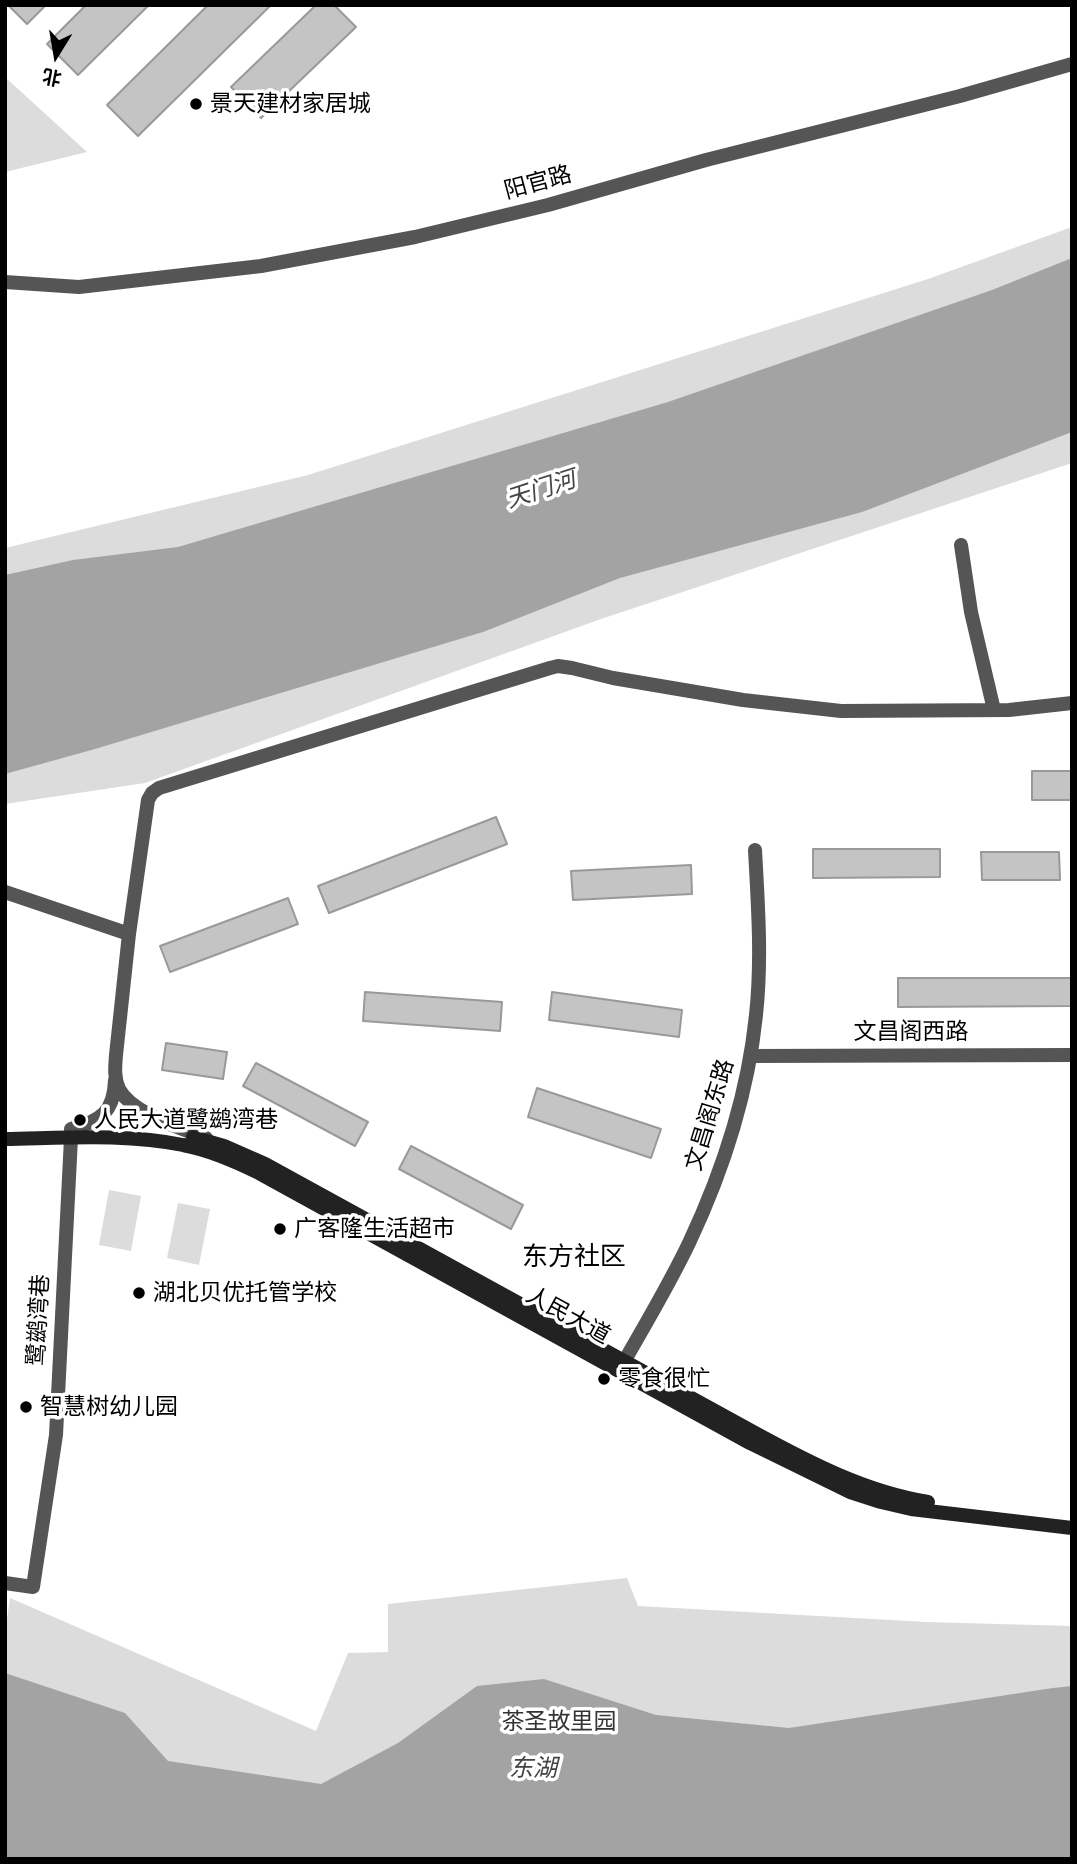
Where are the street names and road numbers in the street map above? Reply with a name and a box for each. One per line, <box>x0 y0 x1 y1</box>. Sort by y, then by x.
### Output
street label: 阳官路 <box>501 161 575 205</box>
street label: 文昌阁西路 <box>854 1018 968 1046</box>
street label: 文昌阁东路 <box>680 1056 740 1174</box>
street label: 鹭鹚湾巷 <box>23 1273 55 1367</box>
street label: 人民大道 <box>521 1282 615 1350</box>

